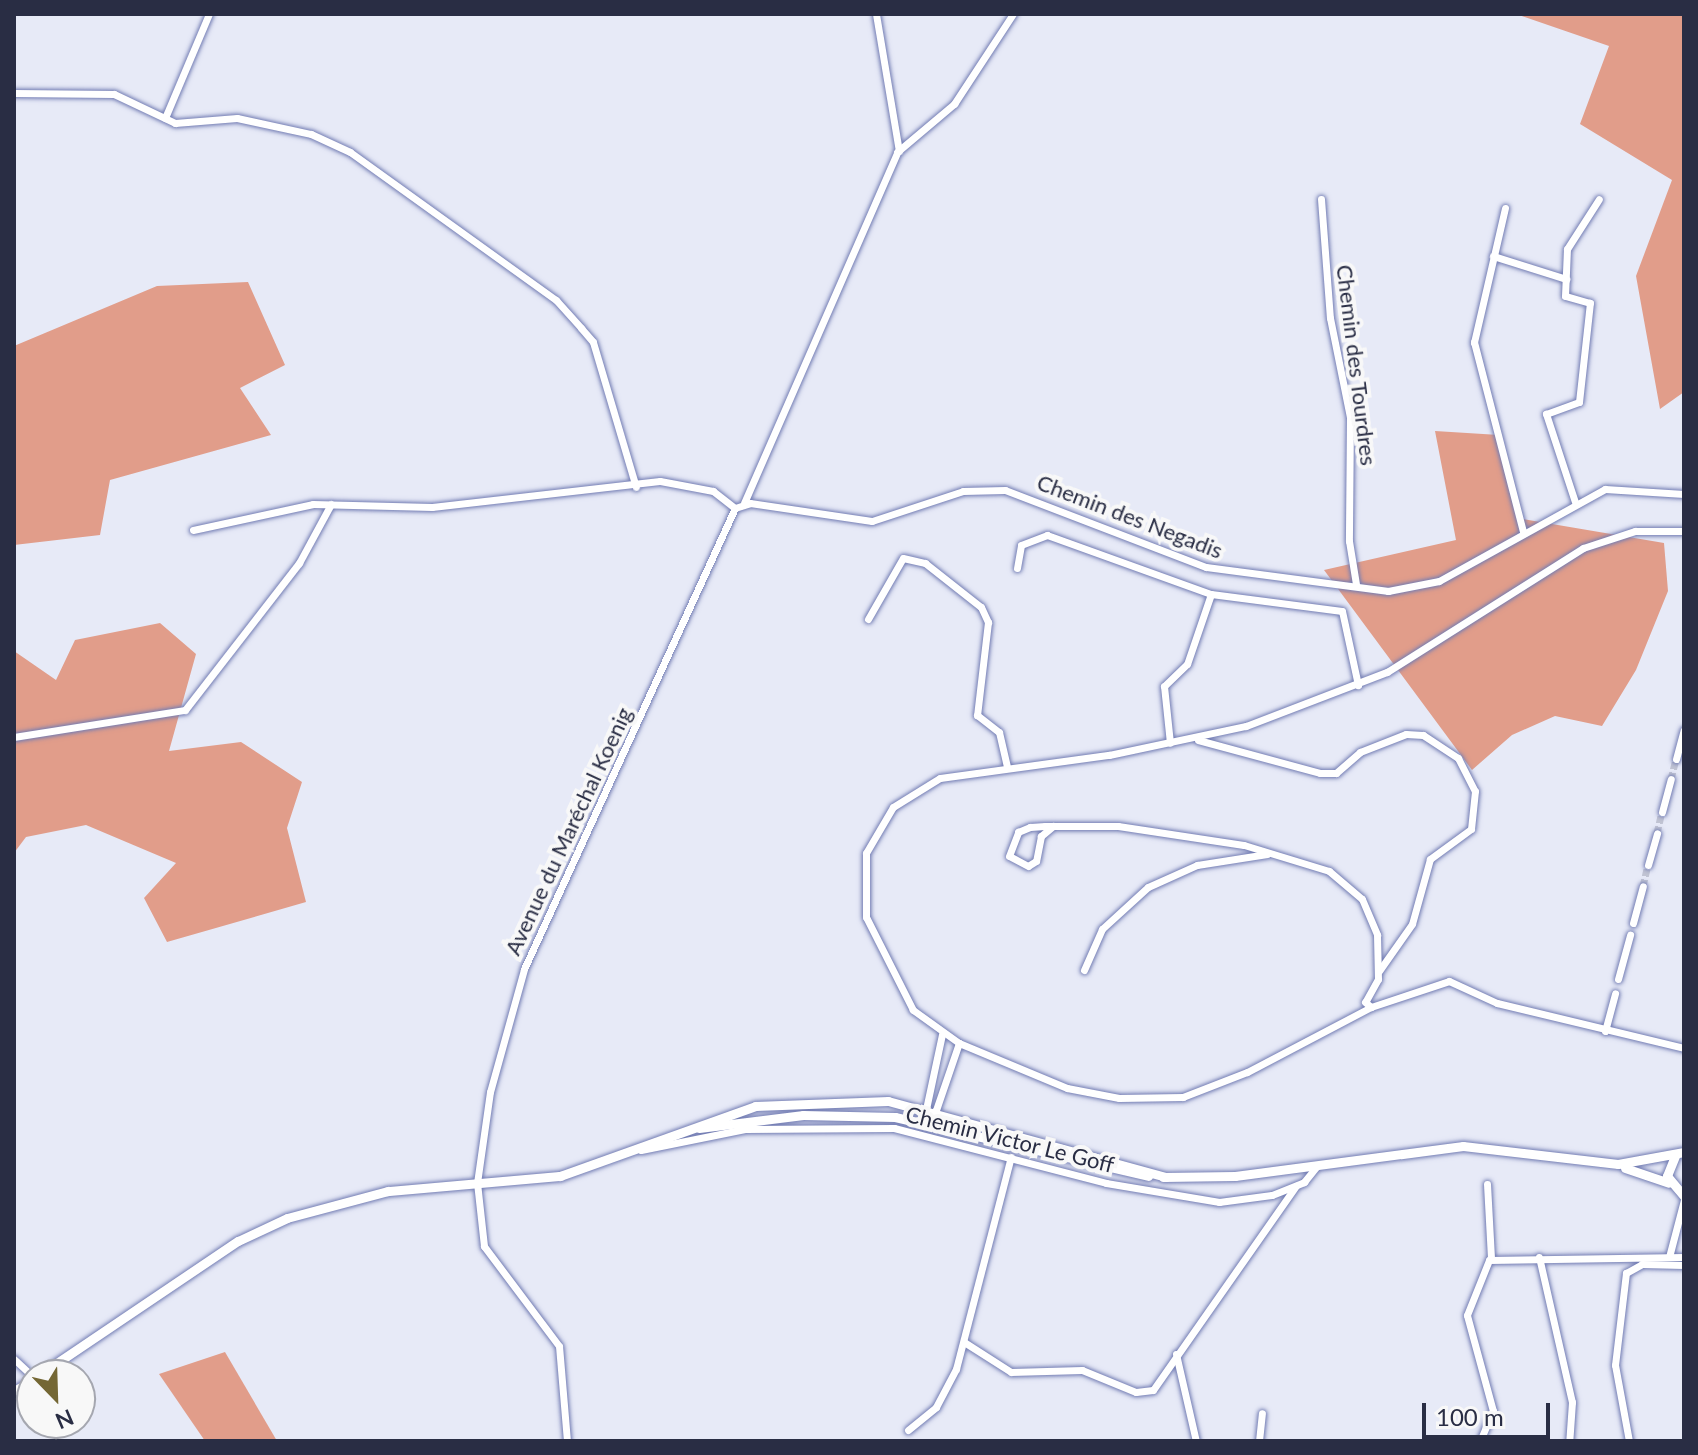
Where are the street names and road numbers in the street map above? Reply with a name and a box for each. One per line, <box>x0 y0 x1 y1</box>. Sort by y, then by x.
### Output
street label: Chemin des Tourdres <box>1332 263 1382 467</box>
street label: Chemin des Negadis <box>1034 468 1226 564</box>
street label: Avenue du Maréchal Koenig <box>499 703 637 959</box>
street label: Chemin Victor Le Goff <box>902 1100 1118 1178</box>

